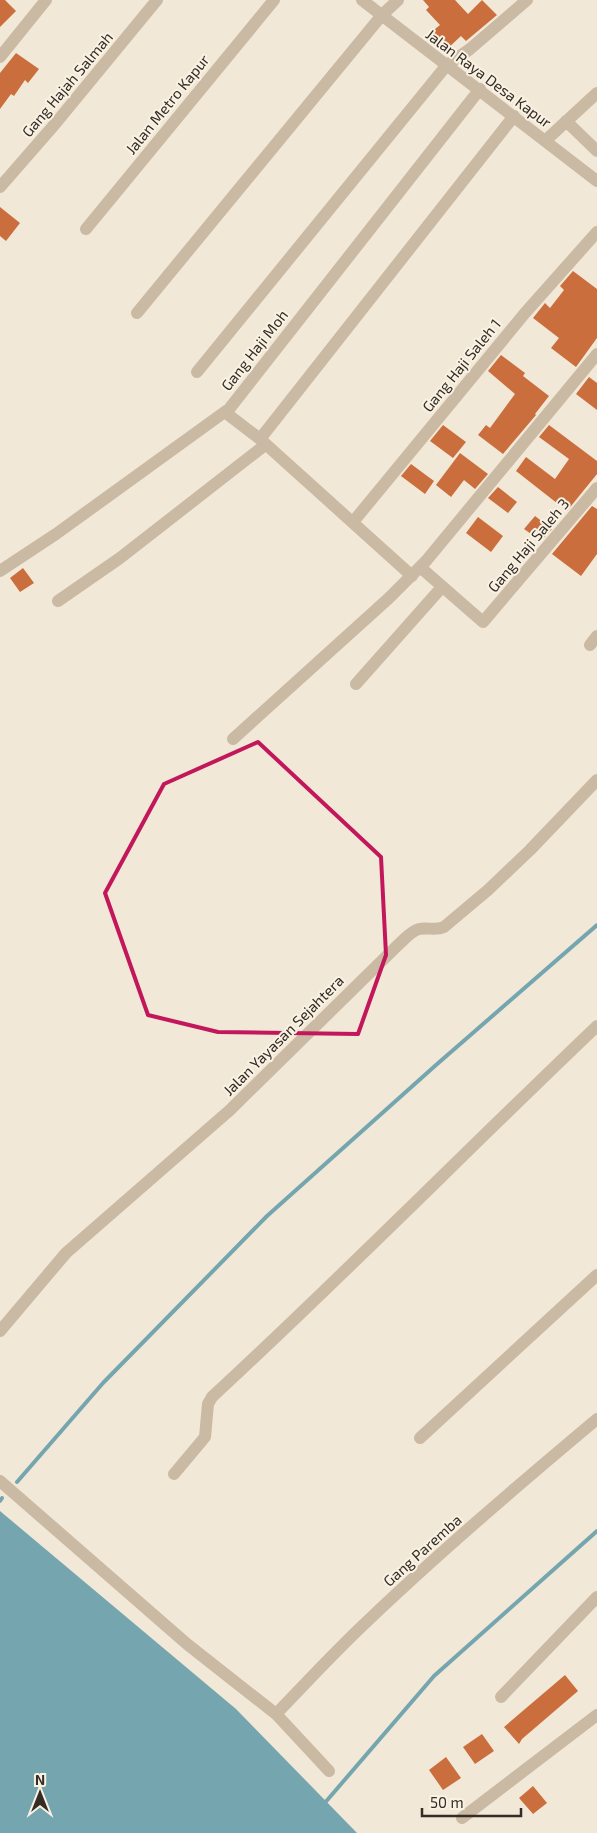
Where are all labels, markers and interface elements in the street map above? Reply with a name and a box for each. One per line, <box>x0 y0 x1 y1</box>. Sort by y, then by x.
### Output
street label: Jalan Raya Desa Kapur <box>423 25 555 131</box>
street label: Gang Hajah Salmah <box>18 28 117 141</box>
street label: Jalan Metro Kapur <box>121 51 213 157</box>
street label: Gang Haji Moh <box>217 306 292 395</box>
street label: Gang Haji Saleh 1 <box>418 315 505 416</box>
street label: Gang Haji Saleh 3 <box>484 495 573 596</box>
street label: Jalan Yayasan Sejahtera <box>219 971 348 1100</box>
street label: Gang Paremba <box>379 1510 465 1590</box>
north arrow <box>15 1768 65 1818</box>
text: N <box>35 1771 45 1788</box>
scale bar <box>422 1786 521 1818</box>
text: 50 m <box>430 1793 464 1811</box>

